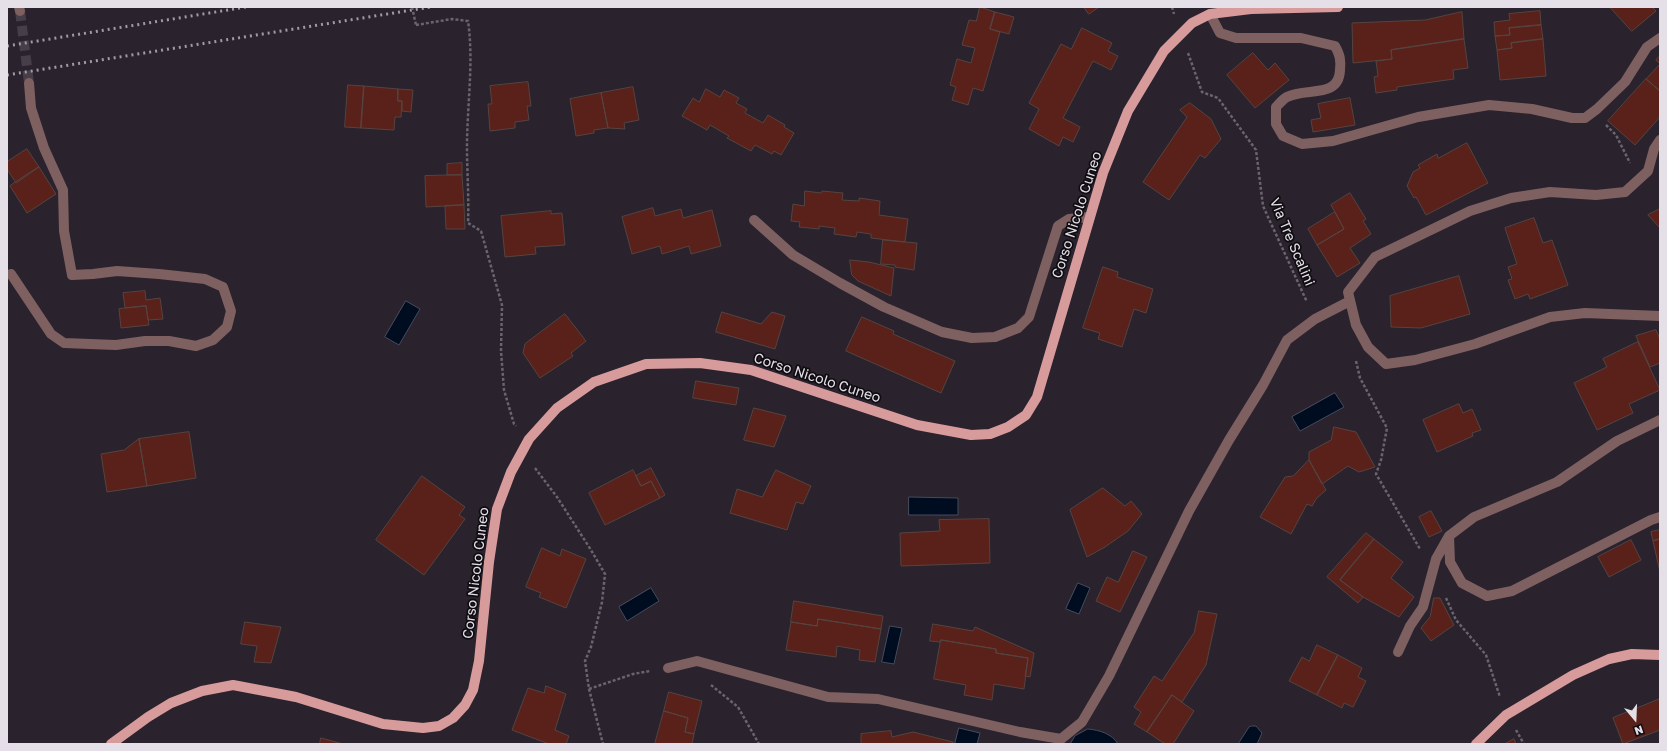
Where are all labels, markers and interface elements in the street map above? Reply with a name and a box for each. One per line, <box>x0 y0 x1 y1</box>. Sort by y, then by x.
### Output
street label: Corso Nicolo Cuneo <box>1049 149 1105 281</box>
street label: Via Tre Scalini <box>1266 195 1318 289</box>
street label: Corso Nicolo Cuneo <box>751 350 883 406</box>
street label: Corso Nicolo Cuneo <box>460 506 492 640</box>
north arrow <box>1615 699 1655 739</box>
text: N <box>1633 723 1645 738</box>

